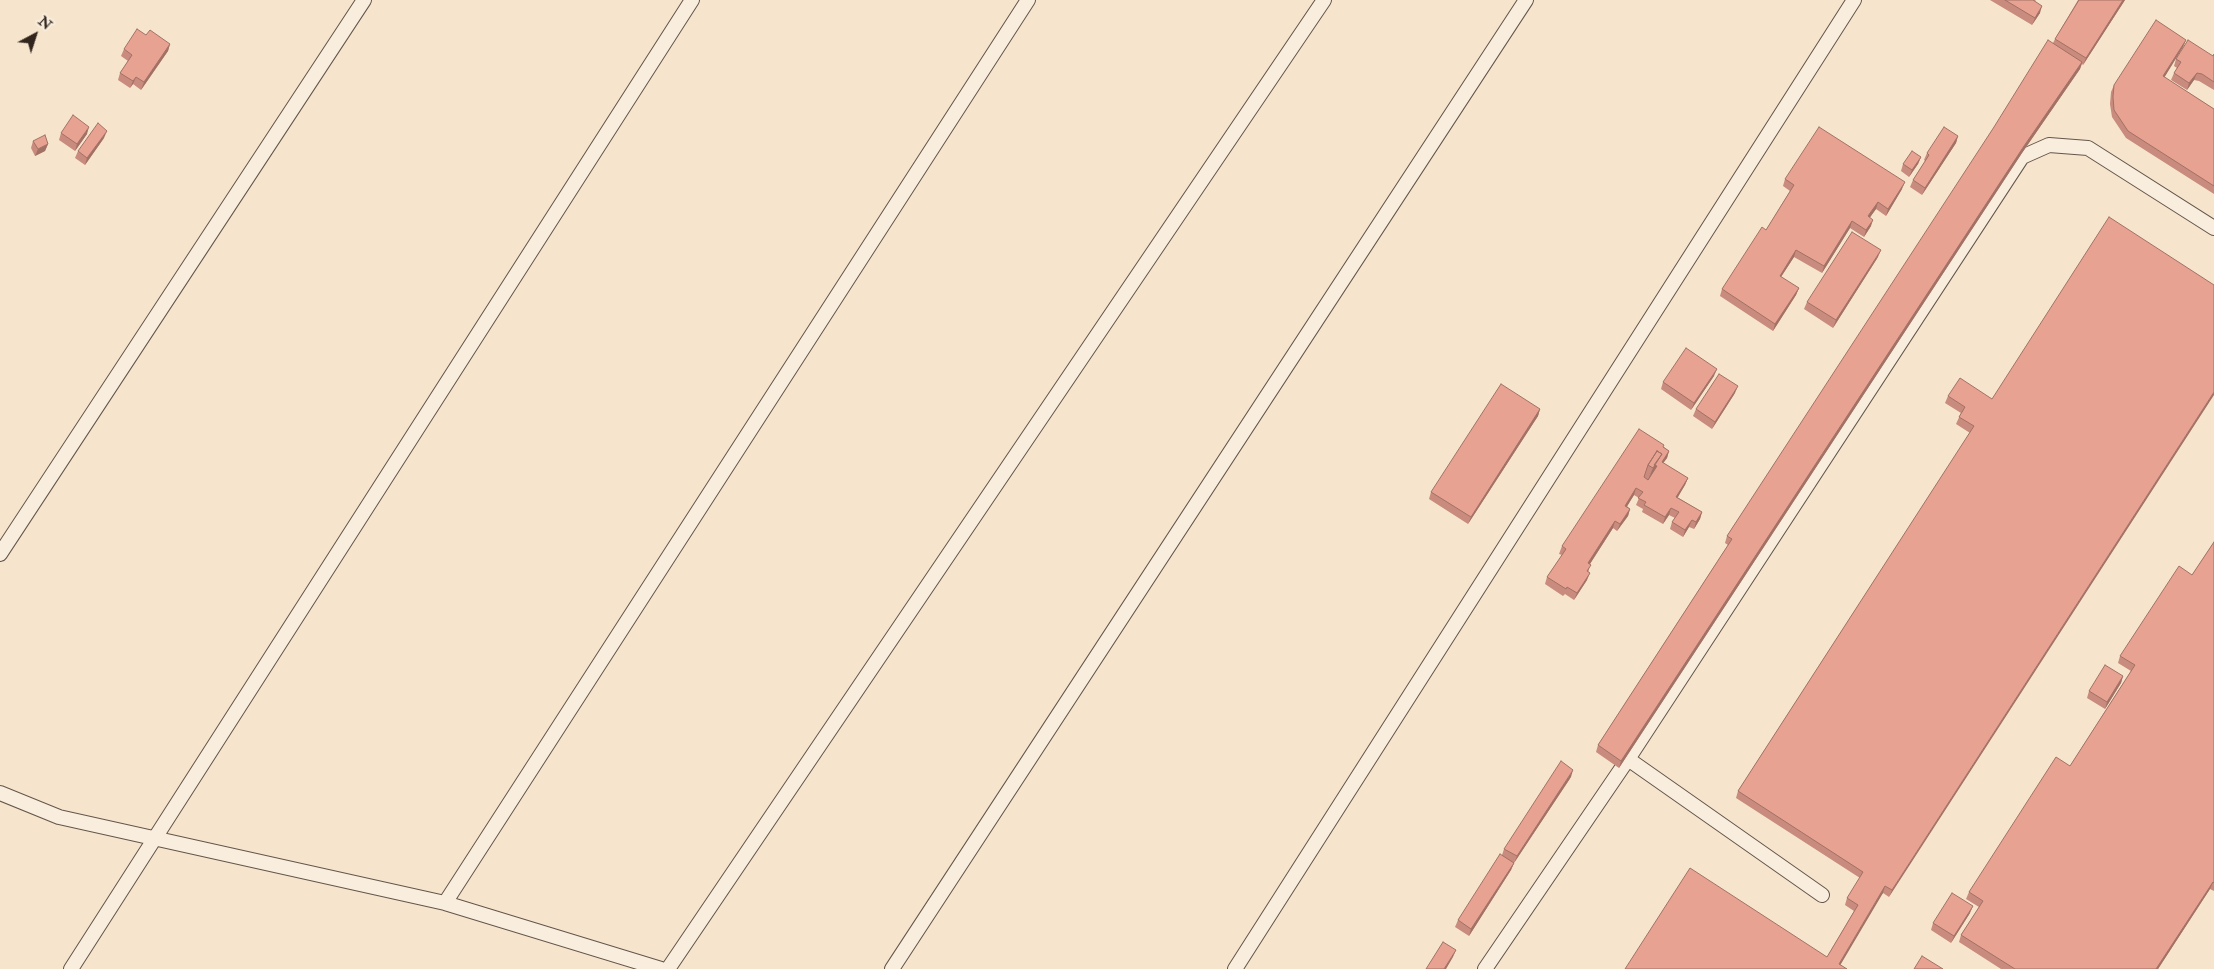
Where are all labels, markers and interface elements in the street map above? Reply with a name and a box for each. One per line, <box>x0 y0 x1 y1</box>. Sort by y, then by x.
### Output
north arrow <box>10 10 60 60</box>
text: N <box>35 13 55 34</box>

